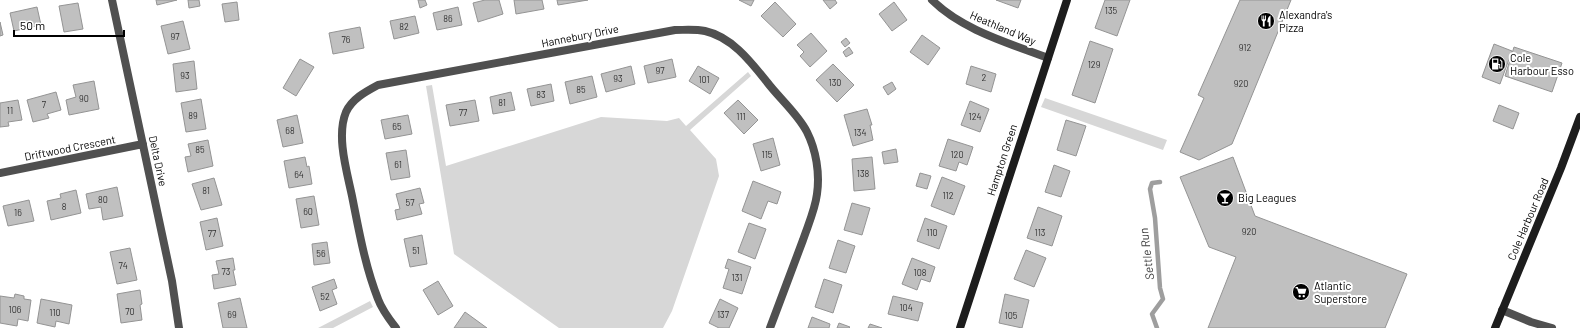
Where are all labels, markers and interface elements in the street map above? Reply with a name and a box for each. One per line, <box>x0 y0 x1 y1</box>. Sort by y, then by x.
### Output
house number: 135 <box>1105 5 1118 16</box>
street label: Heathland Way <box>968 8 1038 47</box>
place label: Alexandra's Pizza <box>1279 8 1332 34</box>
restaurant icon: Alexandra's Pizza <box>1256 11 1276 31</box>
scale bar <box>14 12 124 38</box>
house number: 86 <box>443 13 453 24</box>
text: 50 m <box>20 18 45 32</box>
house number: 82 <box>399 21 409 32</box>
street label: Hannebury Drive <box>540 22 620 49</box>
house number: 97 <box>171 31 180 42</box>
house number: 76 <box>342 34 351 45</box>
house number: 912 <box>1239 42 1251 53</box>
place label: Cole Harbour Esso <box>1510 51 1574 77</box>
fuel station icon: Cole Harbour Esso <box>1487 54 1507 74</box>
house number: 129 <box>1088 59 1101 70</box>
house number: 97 <box>656 65 665 76</box>
house number: 93 <box>180 70 190 81</box>
house number: 2 <box>982 72 987 83</box>
house number: 93 <box>613 73 623 84</box>
house number: 101 <box>698 74 710 85</box>
house number: 130 <box>829 77 841 88</box>
house number: 920 <box>1234 78 1248 89</box>
house number: 85 <box>576 84 586 95</box>
house number: 83 <box>536 89 546 100</box>
house number: 90 <box>79 93 89 104</box>
house number: 81 <box>498 97 506 108</box>
house number: 7 <box>42 99 47 110</box>
house number: 11 <box>7 105 13 116</box>
house number: 77 <box>459 107 468 118</box>
house number: 89 <box>188 110 198 121</box>
house number: 111 <box>736 111 746 122</box>
house number: 124 <box>969 111 982 122</box>
house number: 65 <box>392 121 402 132</box>
street label: Hampton Green <box>984 122 1019 197</box>
house number: 68 <box>285 125 295 136</box>
house number: 134 <box>854 127 866 138</box>
street label: Driftwood Crescent <box>23 132 117 163</box>
street label: Delta Drive <box>147 134 170 188</box>
house number: 85 <box>195 144 205 155</box>
house number: 115 <box>762 149 773 160</box>
house number: 120 <box>950 149 964 160</box>
house number: 61 <box>394 159 402 170</box>
house number: 138 <box>857 168 870 179</box>
house number: 64 <box>294 169 304 180</box>
street label: Cole Harbour Road <box>1504 176 1551 262</box>
house number: 81 <box>202 185 210 196</box>
bar icon: Big Leagues <box>1215 188 1235 208</box>
house number: 112 <box>942 190 954 201</box>
place label: Big Leagues <box>1238 191 1296 204</box>
house number: 80 <box>98 194 108 205</box>
house number: 57 <box>406 197 415 208</box>
house number: 8 <box>62 201 67 212</box>
house number: 60 <box>303 206 313 217</box>
house number: 16 <box>14 207 22 218</box>
house number: 920 <box>1242 226 1256 237</box>
house number: 110 <box>926 227 938 238</box>
house number: 113 <box>1035 227 1046 238</box>
water label: Settle Run <box>1136 227 1156 281</box>
house number: 77 <box>208 228 217 239</box>
house number: 51 <box>412 245 420 256</box>
house number: 56 <box>316 248 326 259</box>
house number: 74 <box>118 260 128 271</box>
house number: 73 <box>222 266 231 277</box>
house number: 108 <box>914 267 927 278</box>
house number: 131 <box>732 272 742 283</box>
place label: Atlantic Superstore <box>1314 279 1367 305</box>
supermarket icon: Atlantic Superstore <box>1291 282 1311 302</box>
house number: 52 <box>320 291 330 302</box>
house number: 104 <box>899 302 913 313</box>
house number: 106 <box>9 304 22 315</box>
house number: 70 <box>125 306 135 317</box>
house number: 110 <box>49 307 61 318</box>
house number: 69 <box>227 309 237 320</box>
house number: 137 <box>717 309 730 320</box>
house number: 105 <box>1005 310 1018 321</box>

